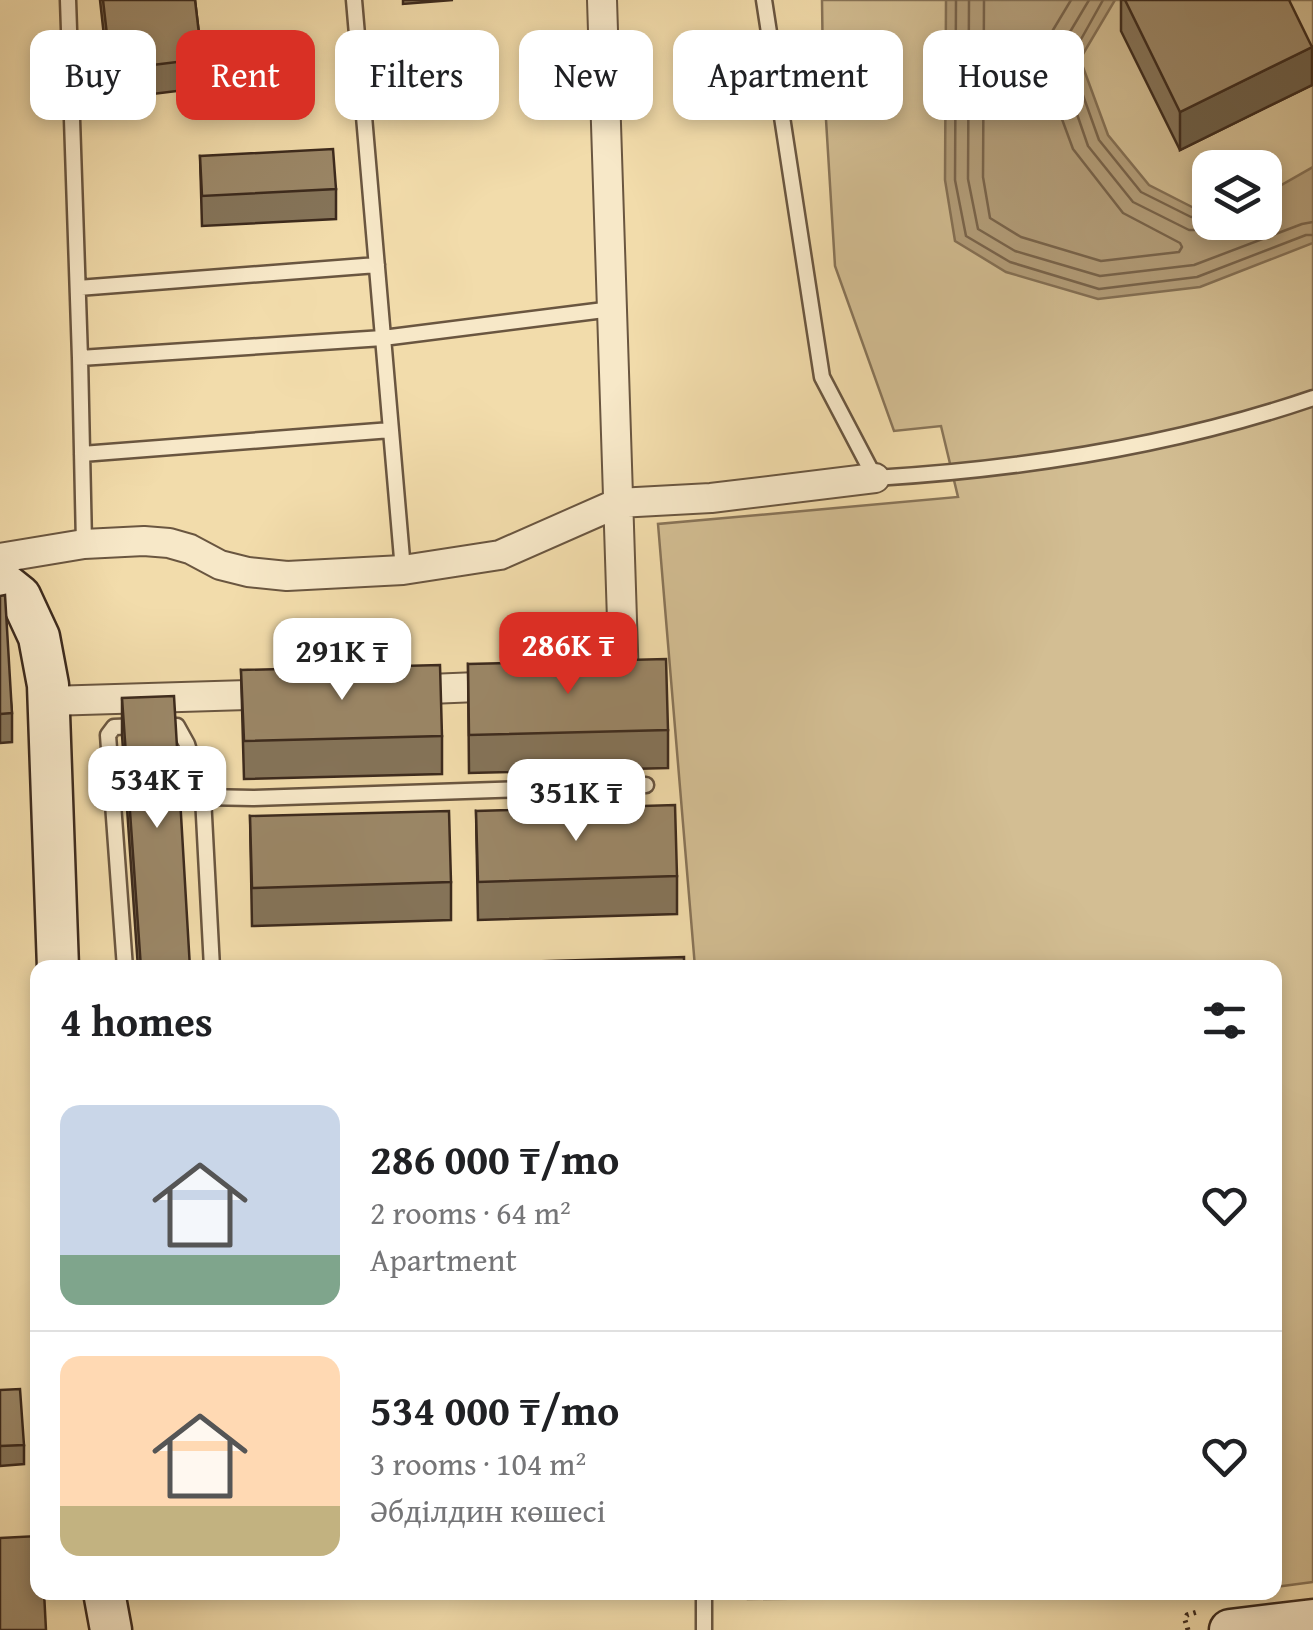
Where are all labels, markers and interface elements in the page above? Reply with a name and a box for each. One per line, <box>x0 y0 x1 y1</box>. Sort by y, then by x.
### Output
chip: Buy <box>30 30 156 120</box>
chip: Rent <box>176 30 315 120</box>
chip: Filters <box>335 30 499 120</box>
chip: New <box>519 30 653 120</box>
chip: Apartment <box>673 30 903 120</box>
chip: House <box>923 30 1084 120</box>
map controls <box>1192 150 1282 240</box>
button: layers <box>1192 150 1282 240</box>
pin: 286K ₸ <box>487 612 649 697</box>
pin: 291K ₸ <box>261 618 423 703</box>
text: 286K ₸ <box>521 621 615 668</box>
text: 291K ₸ <box>295 627 389 674</box>
pin: 534K ₸ <box>76 746 238 831</box>
text: 534K ₸ <box>110 755 204 802</box>
pin: 351K ₸ <box>495 759 657 844</box>
text: 351K ₸ <box>529 768 623 815</box>
text: 4 homes <box>60 990 213 1051</box>
icon: filters <box>1197 993 1252 1048</box>
text: 286 000 ₸/mo <box>370 1128 619 1189</box>
icon: home <box>140 1145 260 1265</box>
icon: heart <box>1197 1178 1252 1233</box>
text: 2 rooms · 64 m² <box>370 1189 571 1236</box>
text: Apartment <box>370 1236 517 1283</box>
text: 534 000 ₸/mo <box>370 1379 619 1440</box>
icon: home <box>140 1396 260 1516</box>
icon: heart <box>1197 1429 1252 1484</box>
text: 3 rooms · 104 m² <box>370 1440 586 1487</box>
text: Әбділдин көшесі <box>370 1487 606 1534</box>

